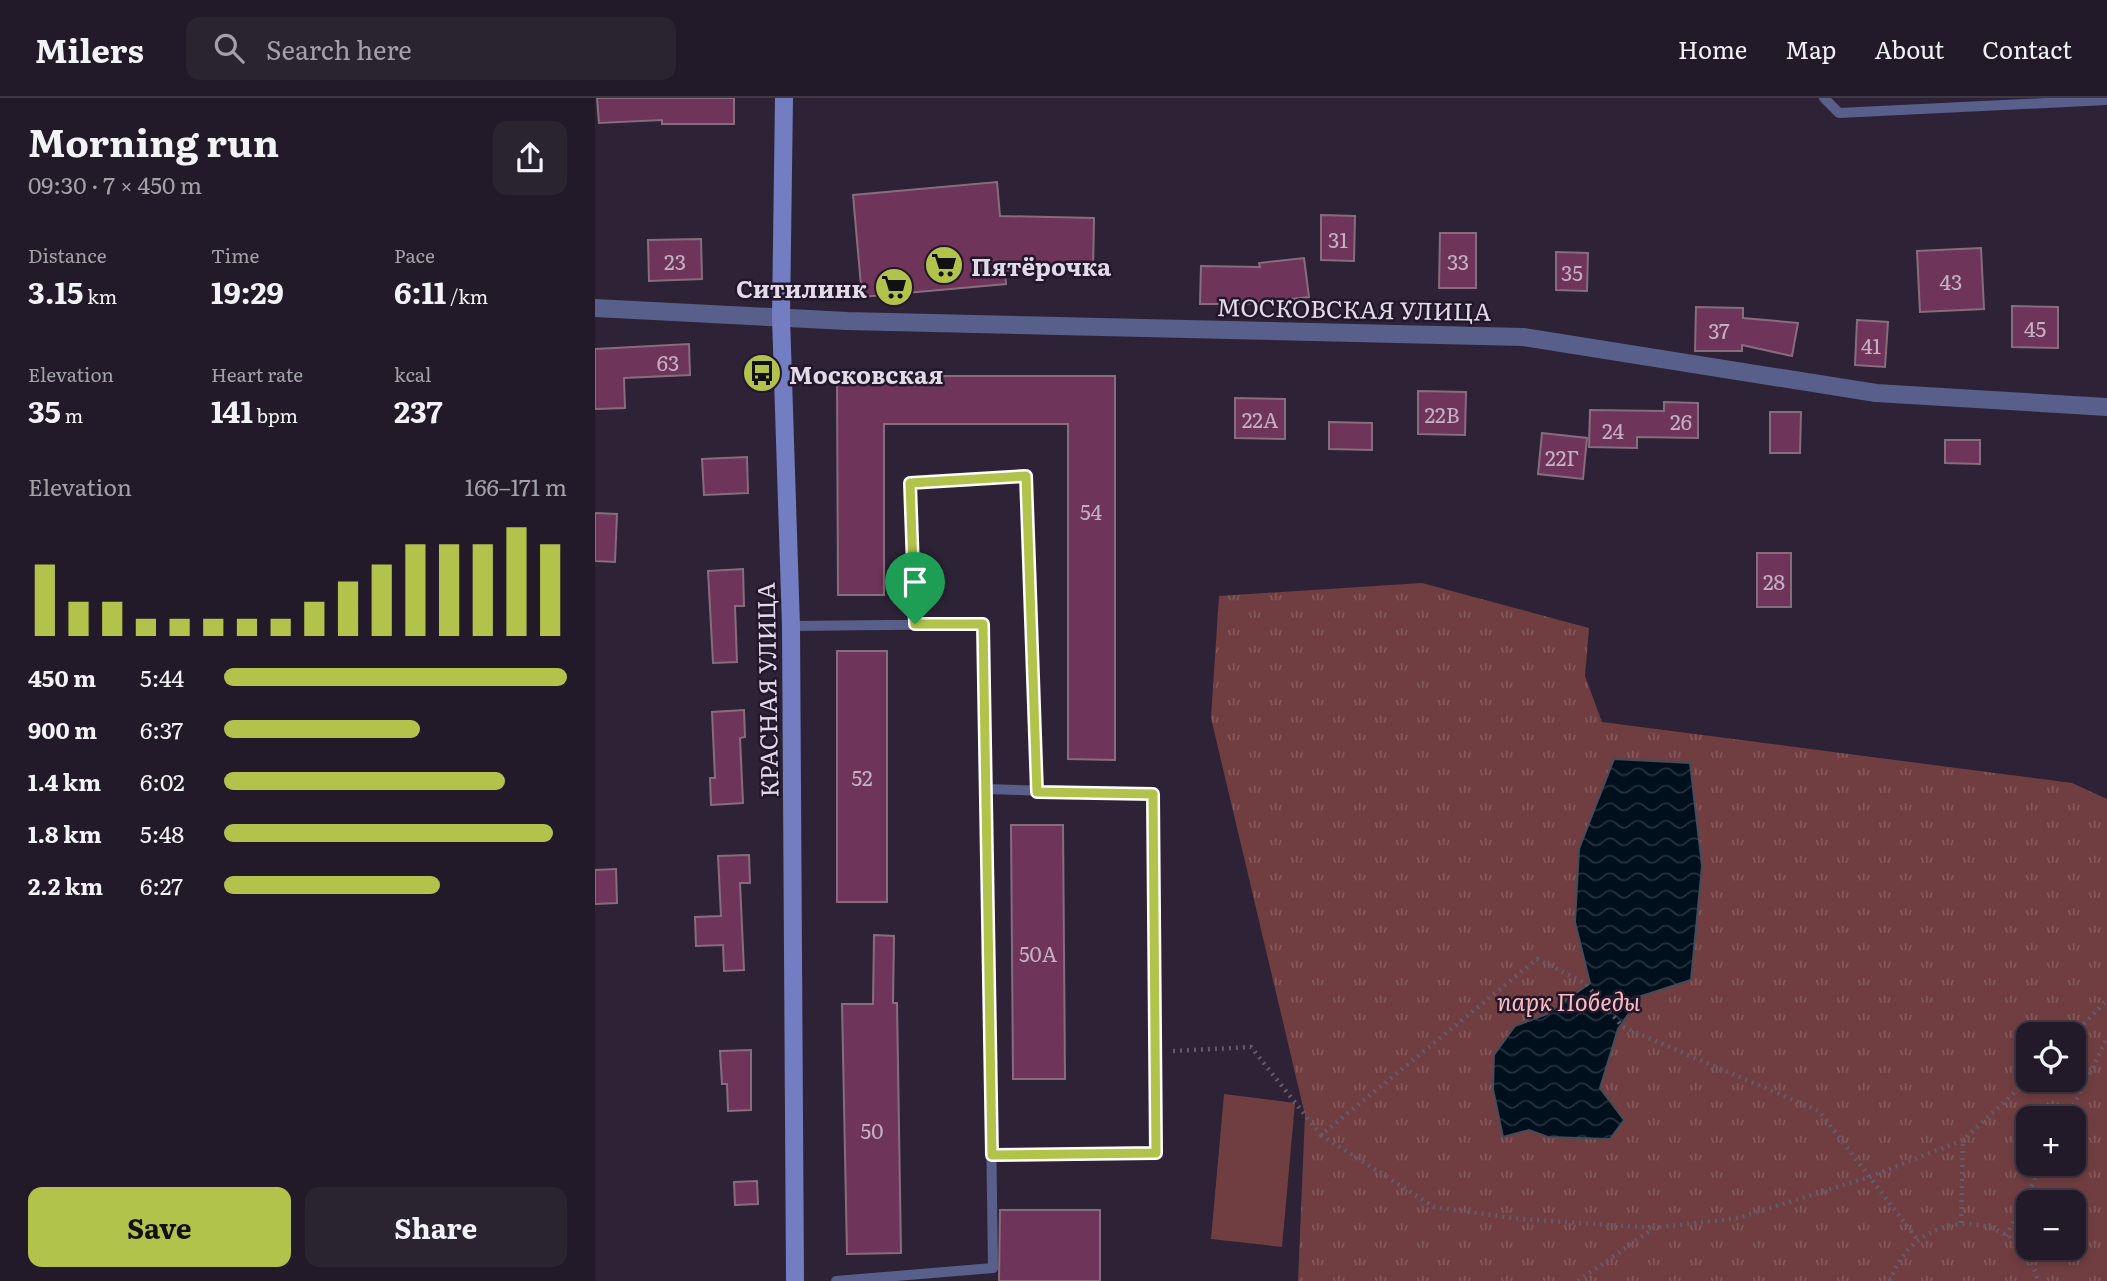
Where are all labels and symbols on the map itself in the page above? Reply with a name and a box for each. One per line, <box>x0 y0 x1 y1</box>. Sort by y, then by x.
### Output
house number: 31 <box>1328 223 1348 254</box>
supermarket icon: Пятёрочка <box>923 244 965 286</box>
house number: 23 <box>664 245 686 276</box>
house number: 33 <box>1447 245 1469 276</box>
place label: Пятёрочка <box>971 248 1111 283</box>
house number: 35 <box>1561 256 1583 287</box>
house number: 43 <box>1940 265 1962 296</box>
supermarket icon: Ситилинк <box>873 266 915 308</box>
place label: Ситилинк <box>736 270 867 305</box>
street label: МОСКОВСКАЯ УЛИЦА <box>1216 288 1492 328</box>
house number: 45 <box>2024 312 2046 343</box>
house number: 37 <box>1708 314 1730 345</box>
house number: 41 <box>1861 329 1882 360</box>
house number: 63 <box>657 346 679 377</box>
bus stop icon: Московская <box>741 352 783 394</box>
place label: Московская <box>789 356 943 391</box>
house number: 22В <box>1424 398 1460 429</box>
house number: 22А <box>1242 403 1279 434</box>
house number: 26 <box>1670 405 1692 436</box>
house number: 24 <box>1602 414 1625 445</box>
house number: 22Г <box>1545 441 1579 472</box>
house number: 54 <box>1080 495 1103 526</box>
pin <box>885 552 945 624</box>
house number: 28 <box>1763 565 1785 596</box>
street label: КРАСНАЯ УЛИЦА <box>747 582 785 798</box>
house number: 52 <box>851 761 873 792</box>
house number: 50А <box>1019 937 1058 968</box>
park label: парк Победы <box>1497 983 1641 1018</box>
house number: 50 <box>861 1114 883 1145</box>

